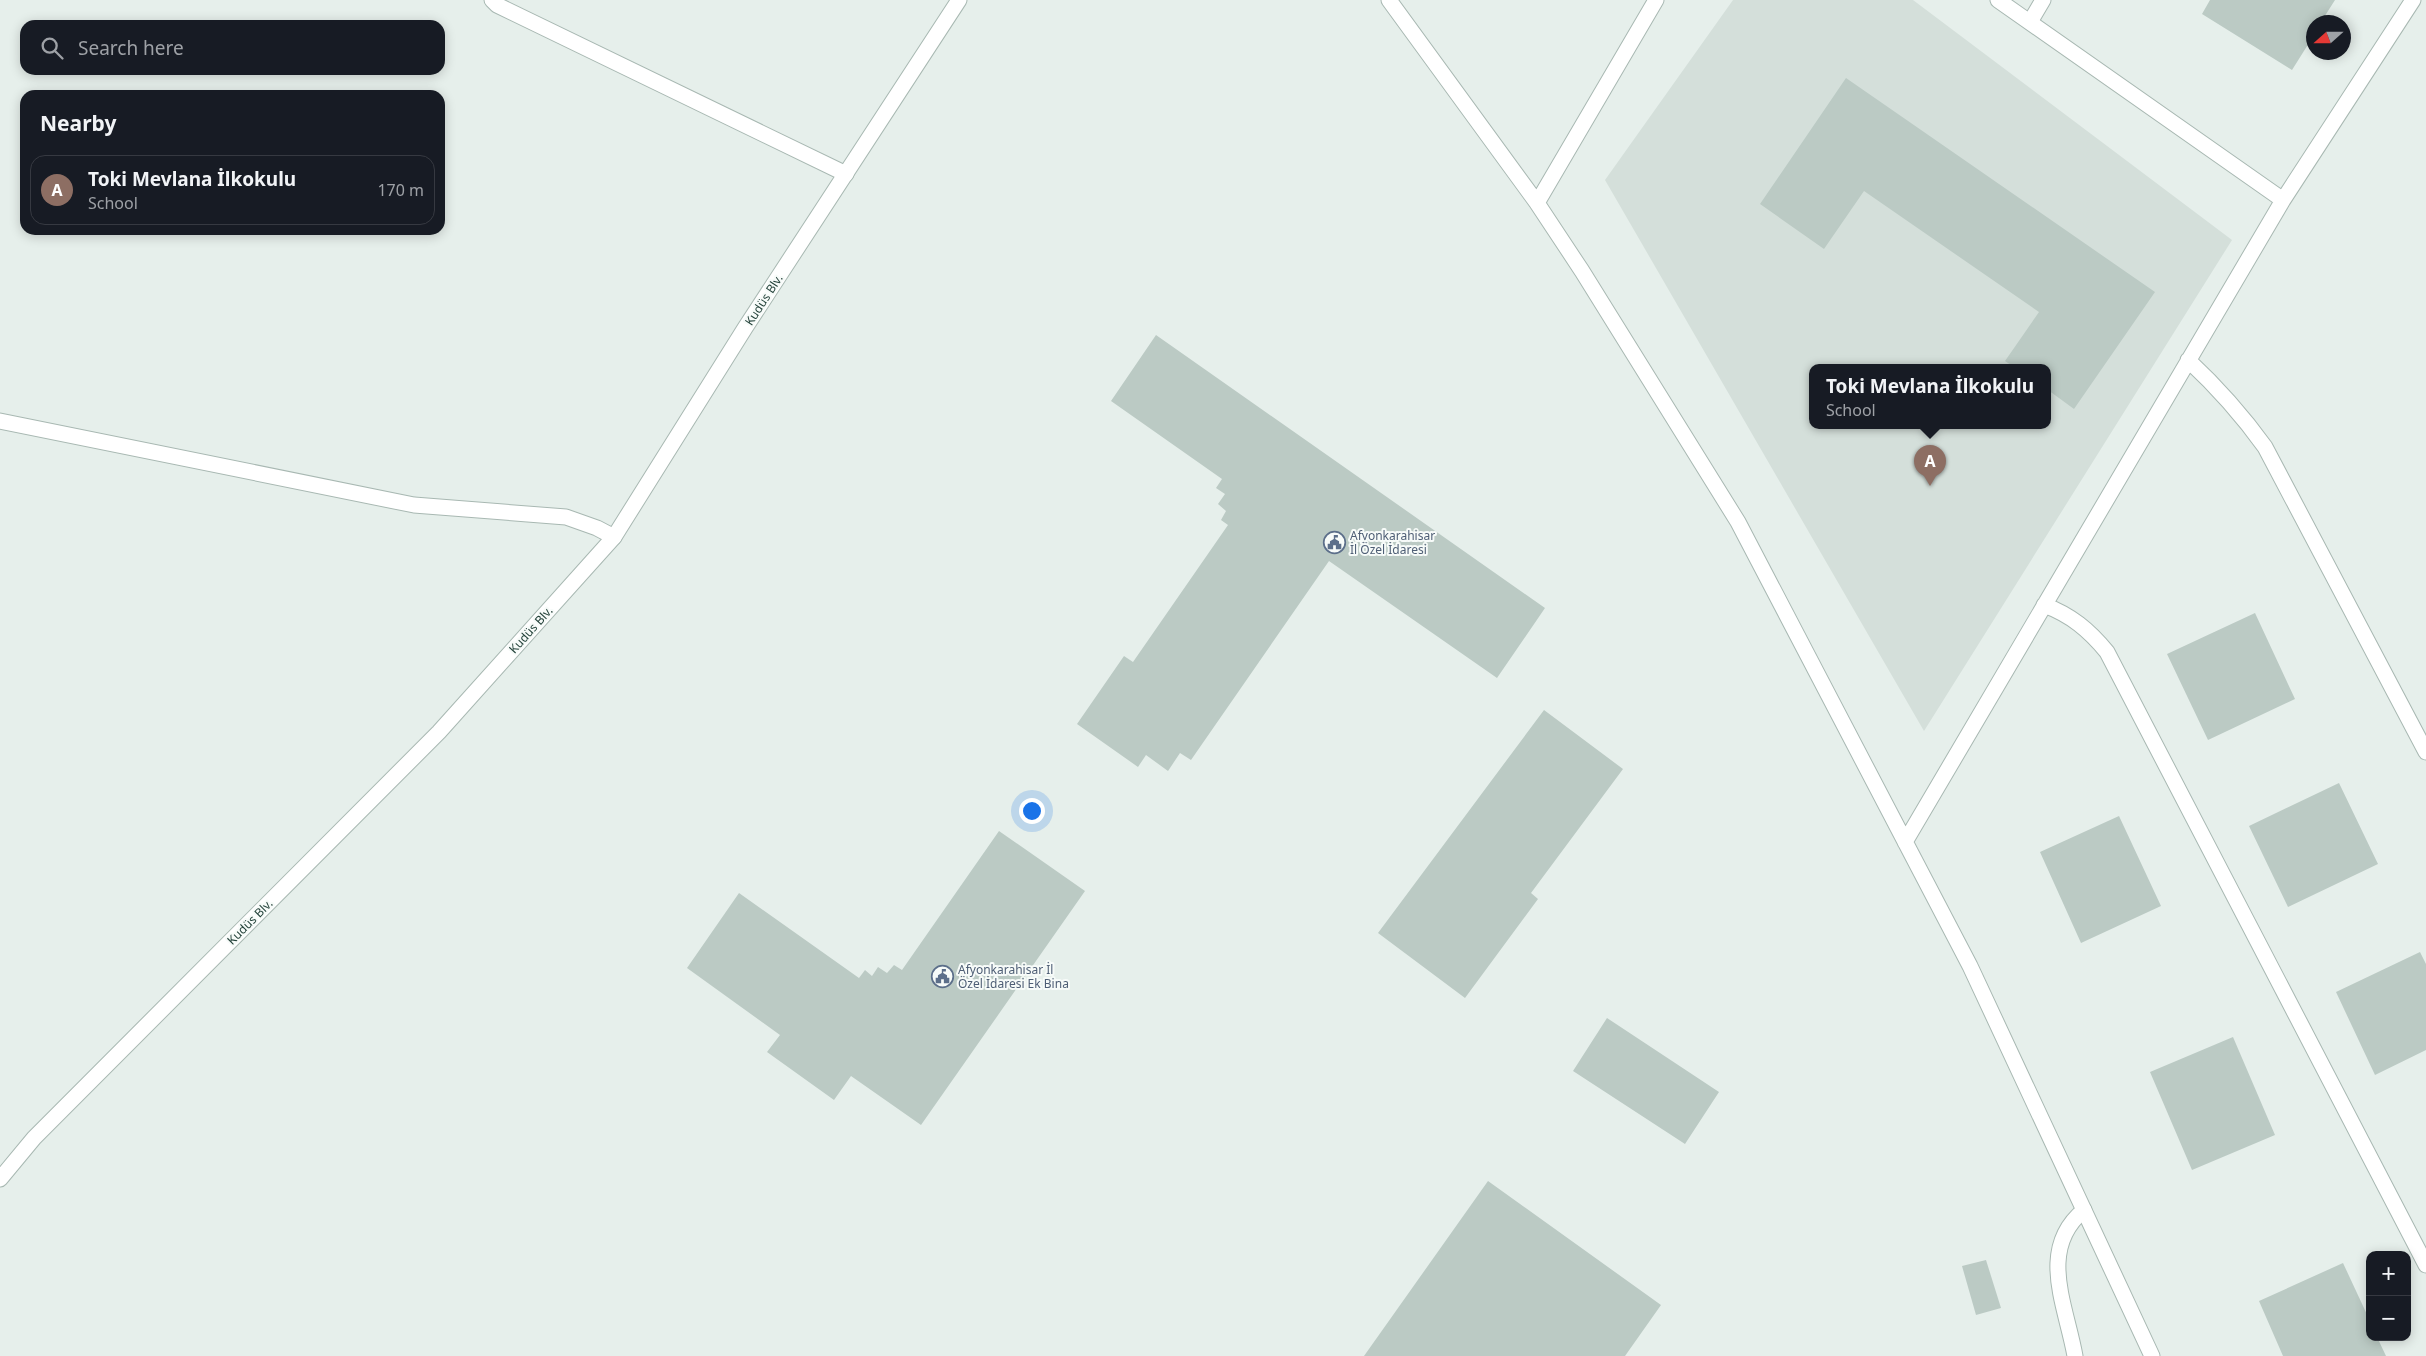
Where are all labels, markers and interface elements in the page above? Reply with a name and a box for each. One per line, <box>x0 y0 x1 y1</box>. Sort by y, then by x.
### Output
north arrow <box>2306 15 2351 60</box>
search box <box>20 20 445 75</box>
icon: search <box>38 34 66 62</box>
text: Search here <box>78 35 184 61</box>
text: Nearby <box>40 109 116 137</box>
text: Toki Mevlana İlkokulu <box>88 166 296 192</box>
text: A <box>51 179 63 201</box>
text: 170 m <box>377 179 424 201</box>
text: School <box>88 192 138 214</box>
street label: Kudüs Blv. <box>741 271 787 329</box>
popup <box>1809 364 2051 429</box>
text: Toki Mevlana İlkokulu <box>1826 373 2034 399</box>
text: School <box>1826 399 1876 421</box>
pin: A <box>1914 445 1946 486</box>
place label: Afyonkarahisar İl Özel İdaresi <box>1350 527 1435 558</box>
public building icon: Afyonkarahisar İl Özel İdaresi <box>1322 531 1346 555</box>
street label: Kudüs Blv. <box>505 602 556 657</box>
your location <box>1019 798 1045 824</box>
street label: Kudüs Blv. <box>223 895 276 948</box>
place label: Afyonkarahisar İl Özel İdaresi Ek Bina <box>958 961 1069 992</box>
public building icon: Afyonkarahisar İl Özel İdaresi Ek Bina <box>930 965 954 989</box>
map controls <box>2366 1251 2411 1341</box>
button: + <box>2366 1251 2411 1296</box>
button: − <box>2366 1296 2411 1341</box>

